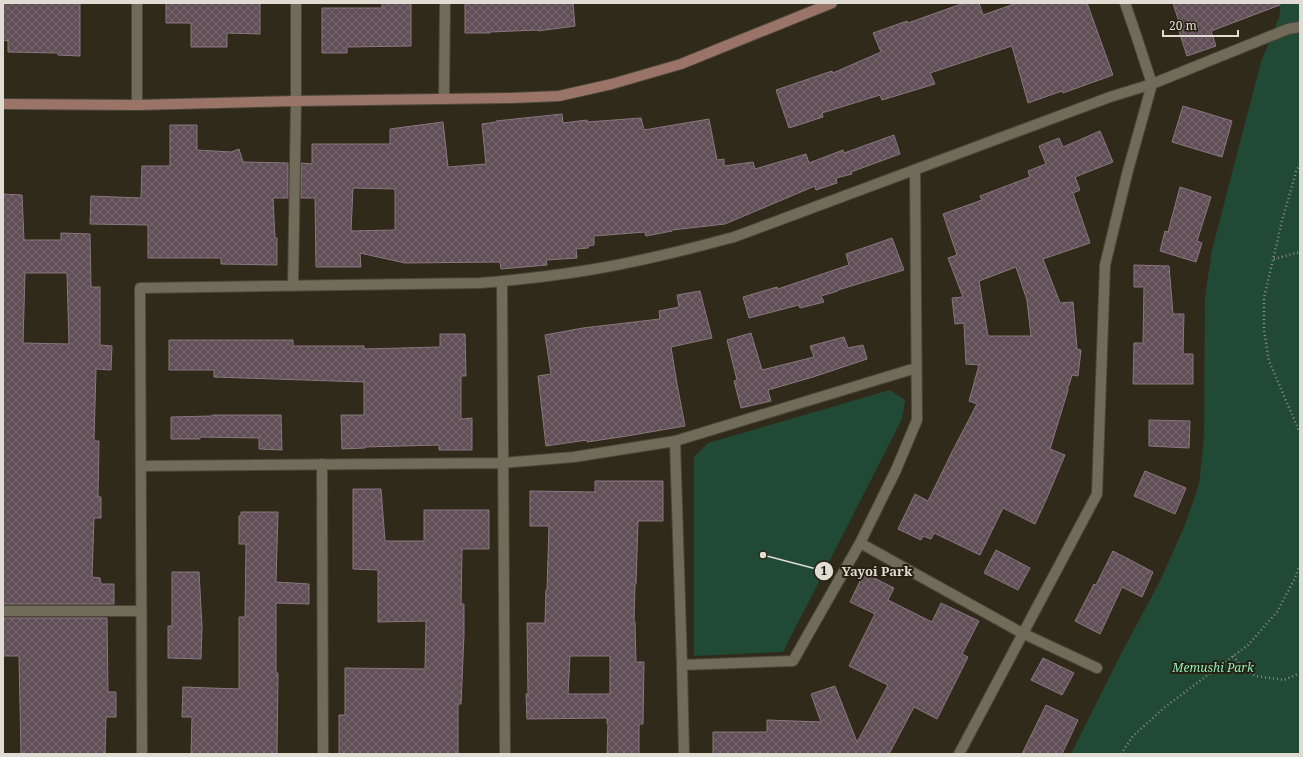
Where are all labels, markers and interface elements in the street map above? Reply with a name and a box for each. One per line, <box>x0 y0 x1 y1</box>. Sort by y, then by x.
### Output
scale bar <box>1163 12 1238 38</box>
text: 20 m <box>1169 17 1197 34</box>
callout: Yayoi Park <box>814 559 920 584</box>
text: 1 <box>821 562 828 579</box>
text: Yayoi Park <box>842 562 913 580</box>
park label: Memushi Park <box>1171 659 1255 676</box>

